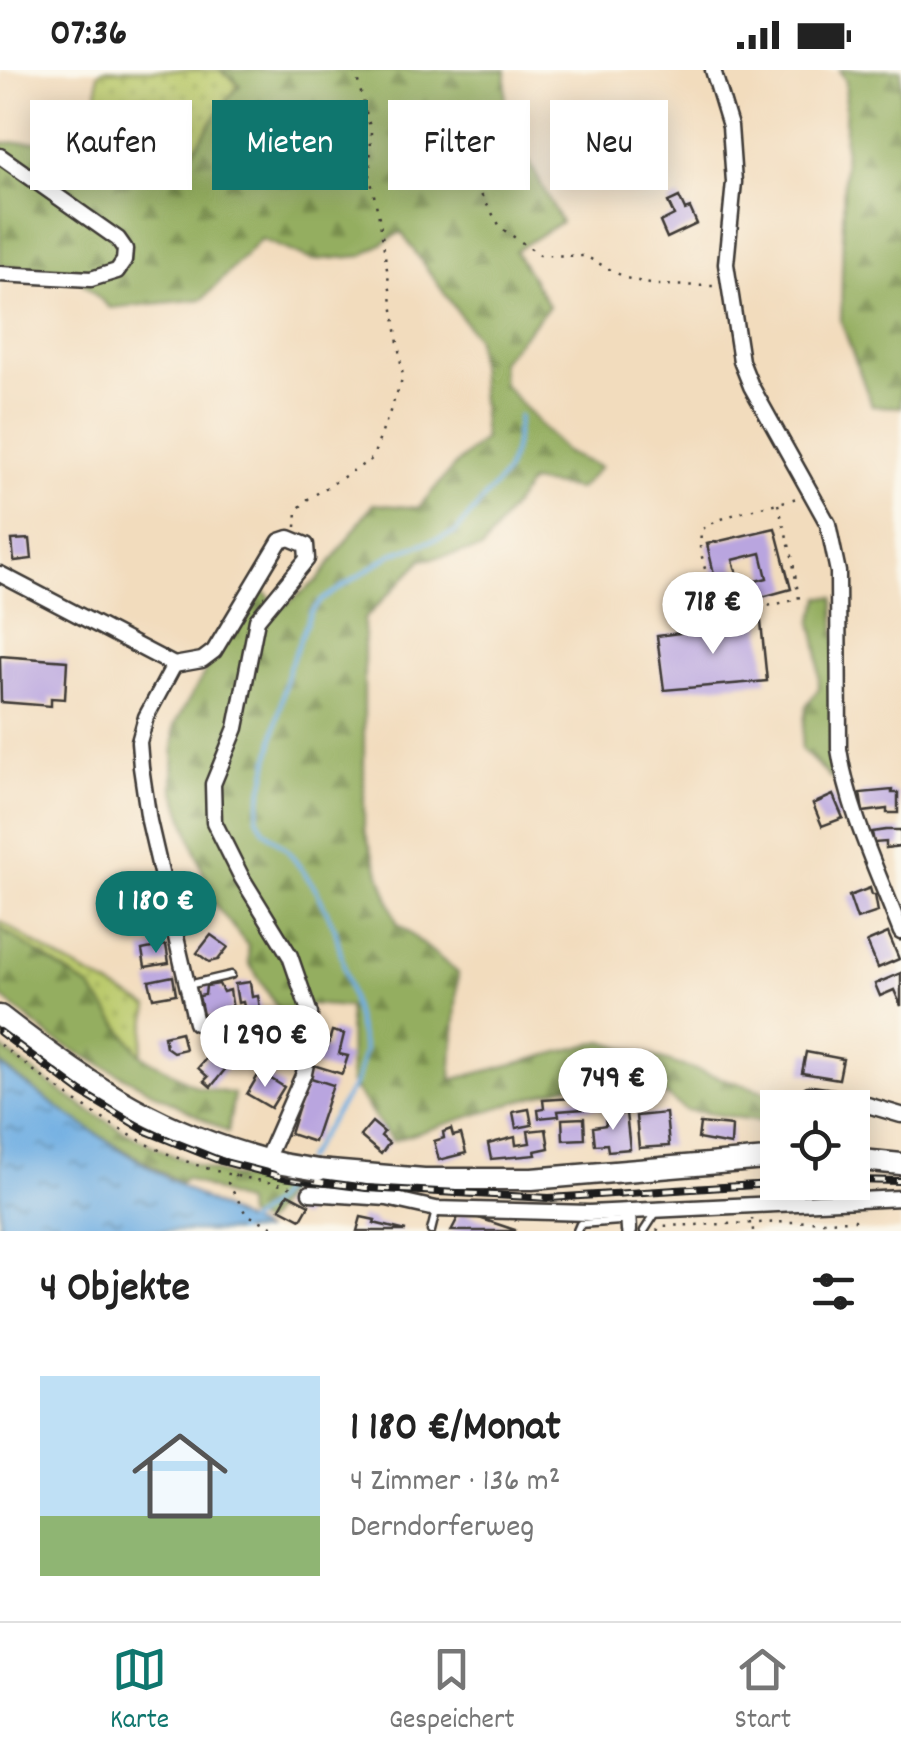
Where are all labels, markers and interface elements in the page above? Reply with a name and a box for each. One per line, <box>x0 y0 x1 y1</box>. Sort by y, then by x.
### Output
text: 07:36 <box>50 8 127 63</box>
chip: Kaufen <box>30 100 192 190</box>
chip: Mieten <box>212 100 368 190</box>
chip: Filter <box>388 100 530 190</box>
chip: Neu <box>550 100 668 190</box>
pin: 718 € <box>643 572 783 657</box>
text: 718 € <box>684 581 742 627</box>
pin: 1 180 € <box>64 871 248 956</box>
text: 1 180 € <box>118 880 194 926</box>
pin: 1 290 € <box>173 1005 357 1090</box>
text: 1 290 € <box>222 1014 308 1060</box>
pin: 749 € <box>543 1048 683 1133</box>
text: 749 € <box>580 1057 646 1103</box>
map controls <box>760 1090 870 1200</box>
button: locate <box>760 1090 870 1200</box>
text: 4 Objekte <box>40 1261 190 1321</box>
icon: filters <box>806 1264 861 1319</box>
text: 1 180 €/Monat <box>350 1400 561 1460</box>
icon: home <box>120 1416 240 1536</box>
text: 4 Zimmer · 136 m² <box>350 1460 560 1506</box>
text: Derndorferweg <box>350 1506 534 1552</box>
tab: Karte <box>110 1642 169 1742</box>
tab: Gespeichert <box>389 1642 515 1742</box>
tab: Start <box>734 1642 791 1742</box>

